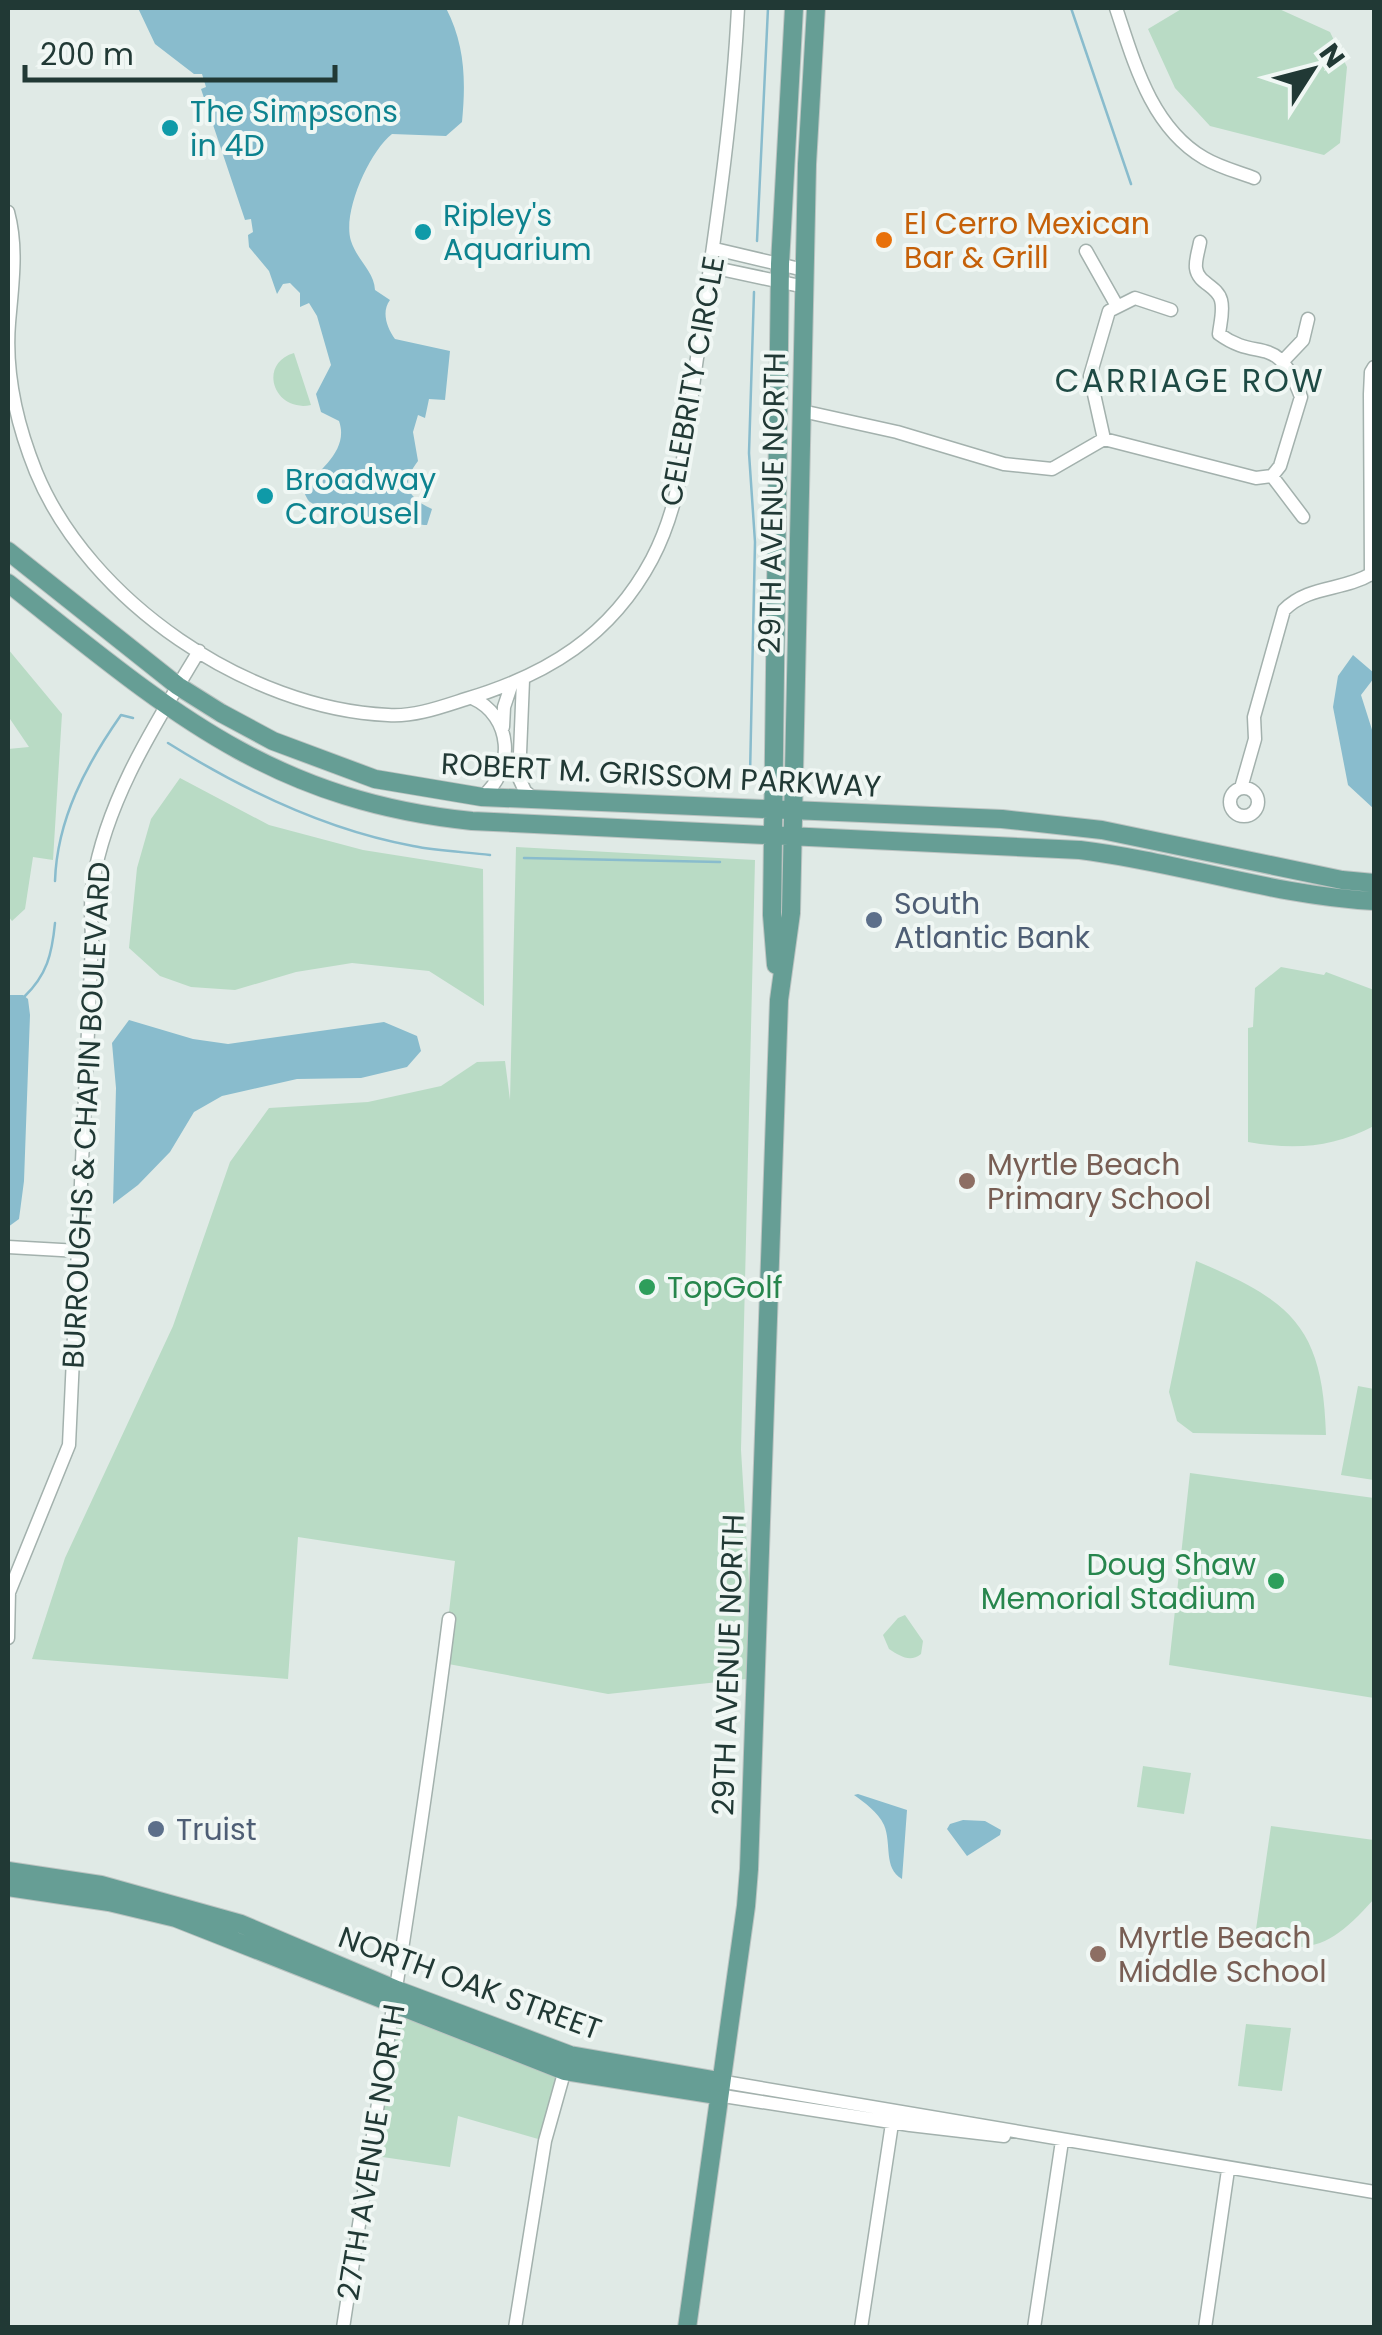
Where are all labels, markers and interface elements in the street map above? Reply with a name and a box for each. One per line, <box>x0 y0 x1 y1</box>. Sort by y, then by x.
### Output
scale bar <box>25 20 335 82</box>
north arrow <box>1262 20 1362 120</box>
text: 200 m <box>40 33 134 76</box>
text: N <box>1310 36 1354 76</box>
place label: The Simpsons in 4D <box>190 90 398 167</box>
marker: The Simpsons in 4D <box>159 117 181 139</box>
place label: Ripley's Aquarium <box>443 194 592 271</box>
place label: El Cerro Mexican Bar & Grill <box>904 202 1150 279</box>
marker: Ripley's Aquarium <box>412 221 434 243</box>
marker: El Cerro Mexican Bar & Grill <box>873 229 895 251</box>
street label: CELEBRITY CIRCLE <box>649 253 735 509</box>
street label: 29TH AVENUE NORTH <box>748 352 796 654</box>
district label: CARRIAGE ROW <box>1055 358 1325 403</box>
place label: Broadway Carousel <box>285 458 436 535</box>
marker: Broadway Carousel <box>254 485 276 507</box>
street label: ROBERT M. GRISSOM PARKWAY <box>440 742 882 808</box>
street label: BURROUGHS & CHAPIN BOULEVARD <box>51 861 121 1369</box>
place label: South Atlantic Bank <box>894 882 1090 959</box>
marker: South Atlantic Bank <box>863 909 885 931</box>
place label: Myrtle Beach Primary School <box>987 1143 1211 1220</box>
marker: Myrtle Beach Primary School <box>956 1170 978 1192</box>
place label: TopGolf <box>667 1266 783 1309</box>
marker: TopGolf <box>636 1276 658 1298</box>
street label: 29TH AVENUE NORTH <box>701 1513 755 1817</box>
place label: Doug Shaw Memorial Stadium <box>981 1543 1256 1620</box>
marker: Doug Shaw Memorial Stadium <box>1265 1570 1287 1592</box>
place label: Truist <box>176 1808 257 1851</box>
marker: Truist <box>145 1818 167 1840</box>
street label: NORTH OAK STREET <box>333 1915 607 2051</box>
place label: Myrtle Beach Middle School <box>1118 1916 1327 1993</box>
marker: Myrtle Beach Middle School <box>1087 1943 1109 1965</box>
street label: 27TH AVENUE NORTH <box>326 2001 416 2303</box>

